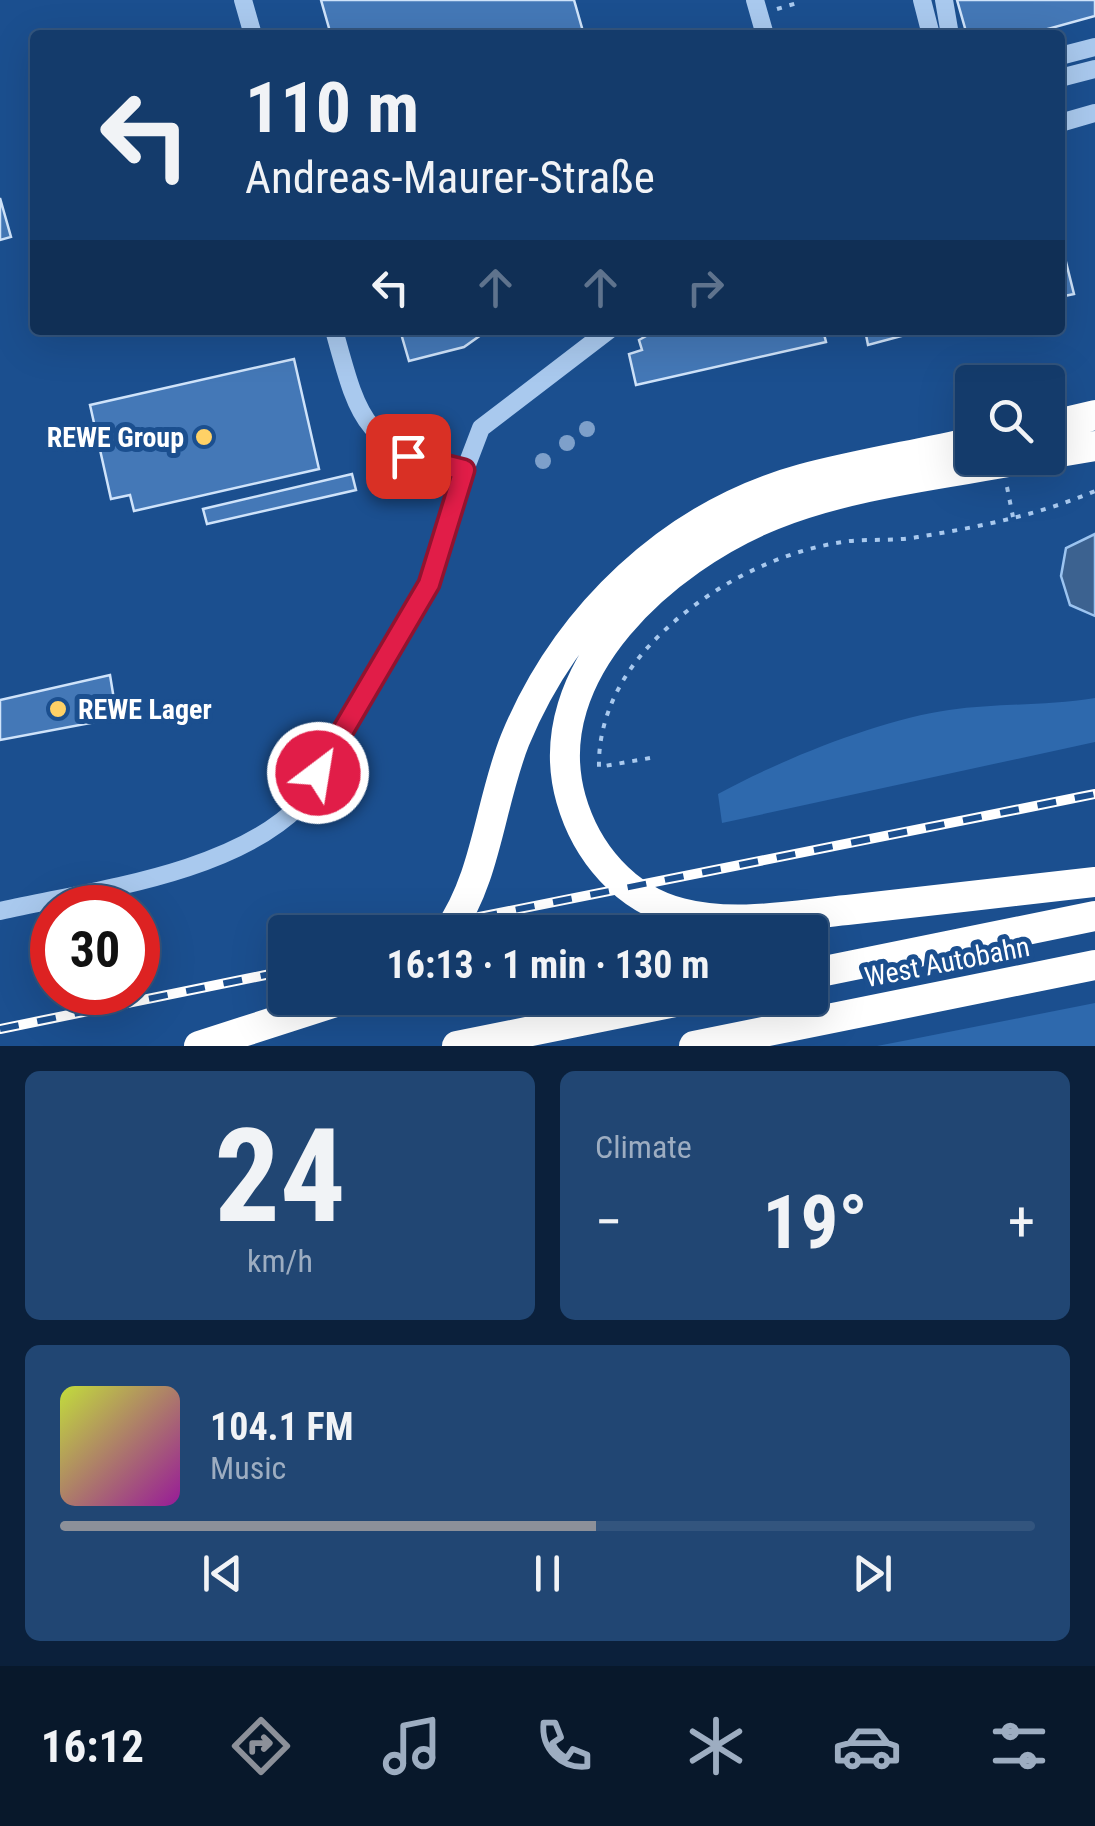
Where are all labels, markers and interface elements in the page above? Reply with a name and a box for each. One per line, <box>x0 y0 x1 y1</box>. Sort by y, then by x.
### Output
text: 110 m <box>245 67 419 149</box>
icon: left <box>80 70 210 200</box>
text: Andreas-Maurer-Straße <box>245 151 655 204</box>
icon: left <box>363 260 418 315</box>
icon: ahead <box>468 260 523 315</box>
icon: ahead <box>573 260 628 315</box>
icon: right <box>678 260 733 315</box>
map controls <box>955 365 1065 475</box>
button: search <box>955 365 1065 475</box>
pin <box>366 414 451 499</box>
place label: REWE Group <box>47 421 184 454</box>
marker: REWE Group <box>193 426 215 448</box>
icon: arrive <box>381 429 436 484</box>
place label: REWE Lager <box>78 693 212 726</box>
marker: REWE Lager <box>47 698 69 720</box>
position arrow <box>266 721 370 825</box>
speed limit sign: 30 <box>30 885 160 1015</box>
street label: West Autobahn <box>862 930 1032 994</box>
text: 16:13 · 1 min · 130 m <box>387 943 709 987</box>
text: 24 <box>214 1100 346 1253</box>
text: Climate <box>595 1128 692 1166</box>
text: 19° <box>763 1178 868 1266</box>
text: − <box>595 1190 623 1254</box>
text: + <box>1008 1190 1035 1254</box>
text: km/h <box>247 1242 313 1280</box>
text: 104.1 FM <box>210 1405 354 1449</box>
text: Music <box>210 1449 286 1487</box>
icon: previous <box>195 1546 250 1601</box>
icon: pause <box>520 1546 575 1601</box>
icon: next <box>845 1546 900 1601</box>
icon: directions <box>226 1711 296 1781</box>
icon: music <box>377 1711 447 1781</box>
icon: phone <box>529 1711 599 1781</box>
icon: climate <box>681 1711 751 1781</box>
icon: car <box>832 1711 902 1781</box>
icon: filters <box>984 1711 1054 1781</box>
text: 16:12 <box>41 1720 144 1773</box>

